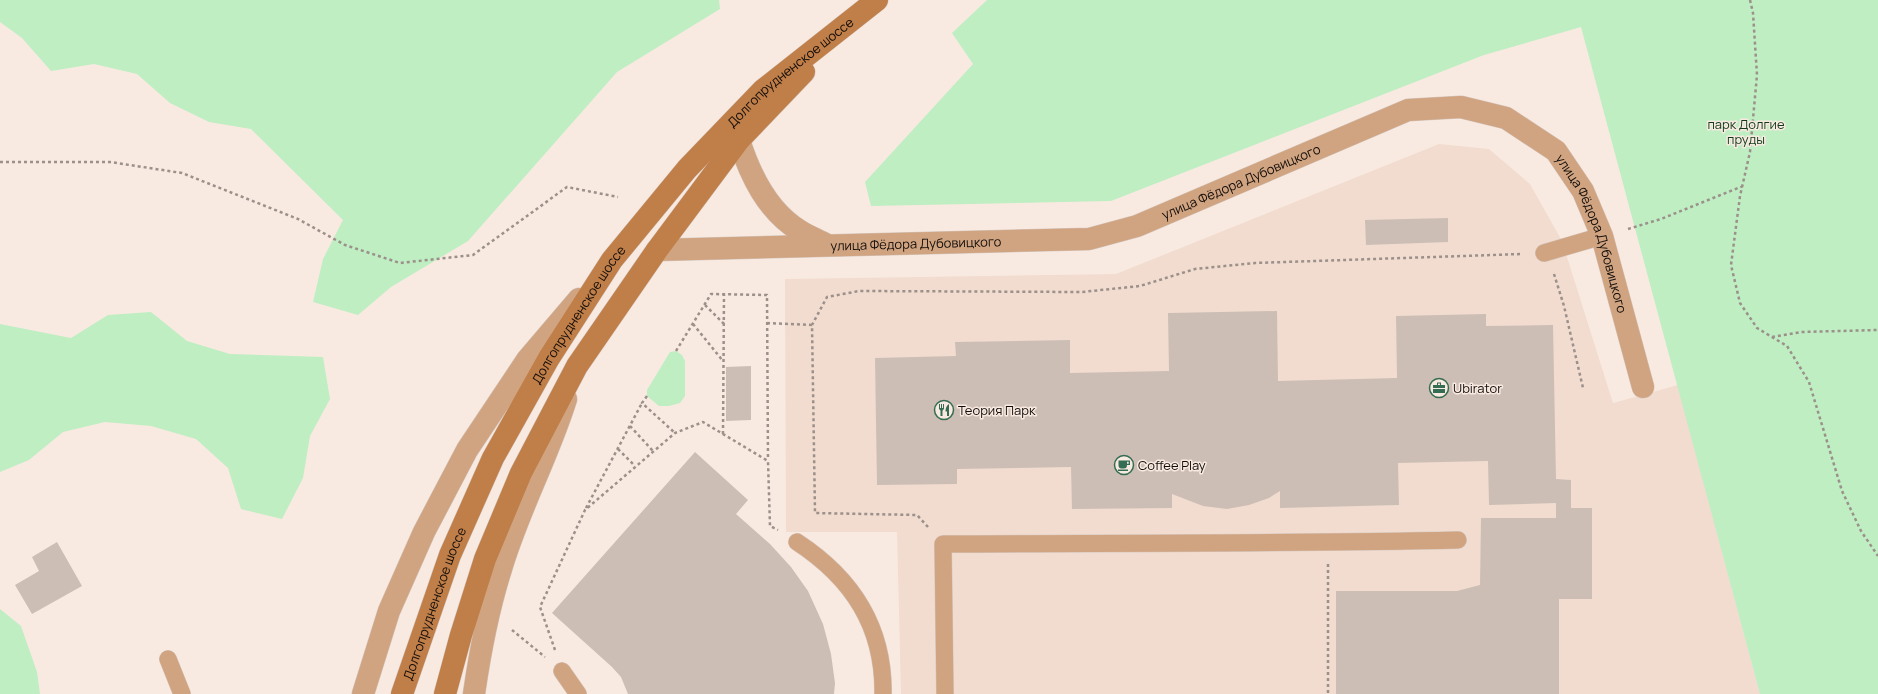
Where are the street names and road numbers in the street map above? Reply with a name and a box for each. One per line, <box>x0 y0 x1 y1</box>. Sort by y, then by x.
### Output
street label: Долгопрудненское шоссе <box>723 13 858 131</box>
street label: улица Фёдора Дубовицкого <box>1159 139 1323 223</box>
street label: улица Фёдора Дубовицкого <box>1552 151 1632 315</box>
street label: улица Фёдора Дубовицкого <box>830 232 1002 255</box>
street label: Долгопрудненское шоссе <box>527 241 630 387</box>
street label: Долгопрудненское шоссе <box>398 524 470 683</box>

